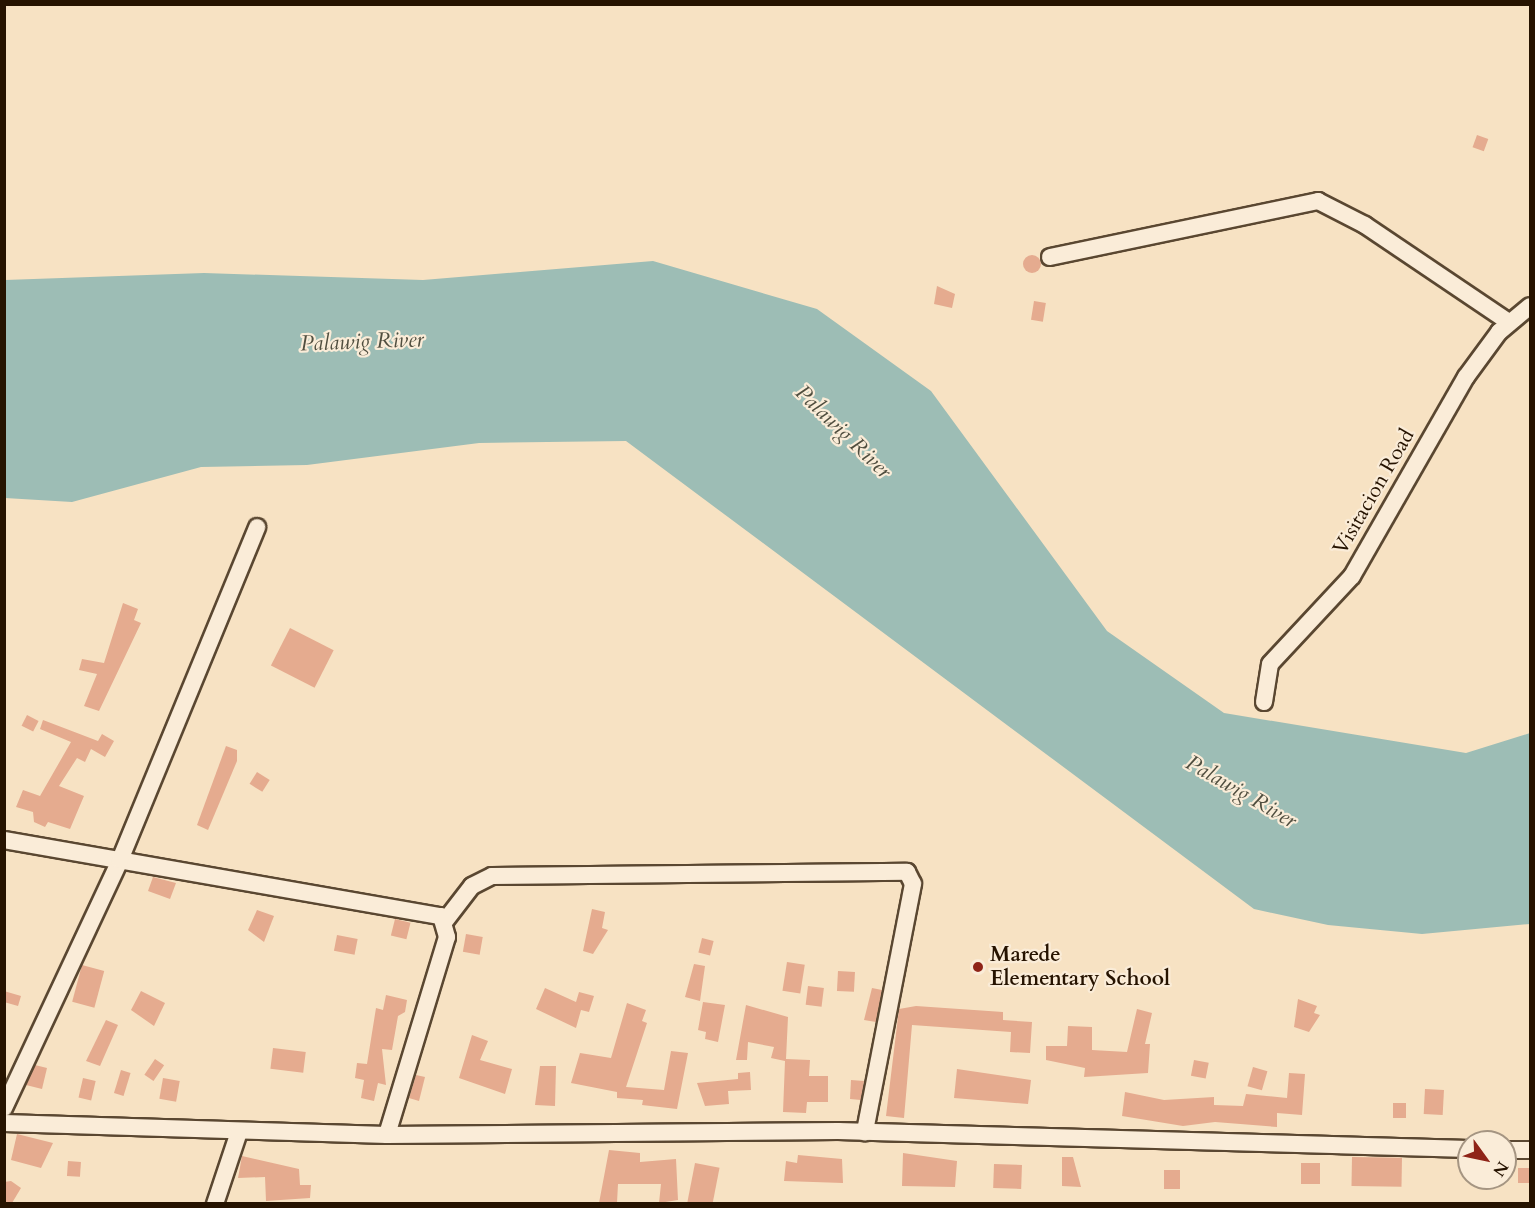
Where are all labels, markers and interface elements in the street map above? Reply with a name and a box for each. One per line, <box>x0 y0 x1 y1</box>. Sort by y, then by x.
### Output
water label: Palawig River <box>300 327 424 357</box>
water label: Palawig River <box>789 380 897 484</box>
street label: Visitacion Road <box>1328 425 1420 559</box>
water label: Palawig River <box>1181 750 1301 834</box>
place label: Marede Elementary School <box>990 942 1170 992</box>
marker: Marede Elementary School <box>971 960 985 974</box>
north arrow <box>1457 1130 1517 1190</box>
text: N <box>1487 1157 1513 1181</box>

